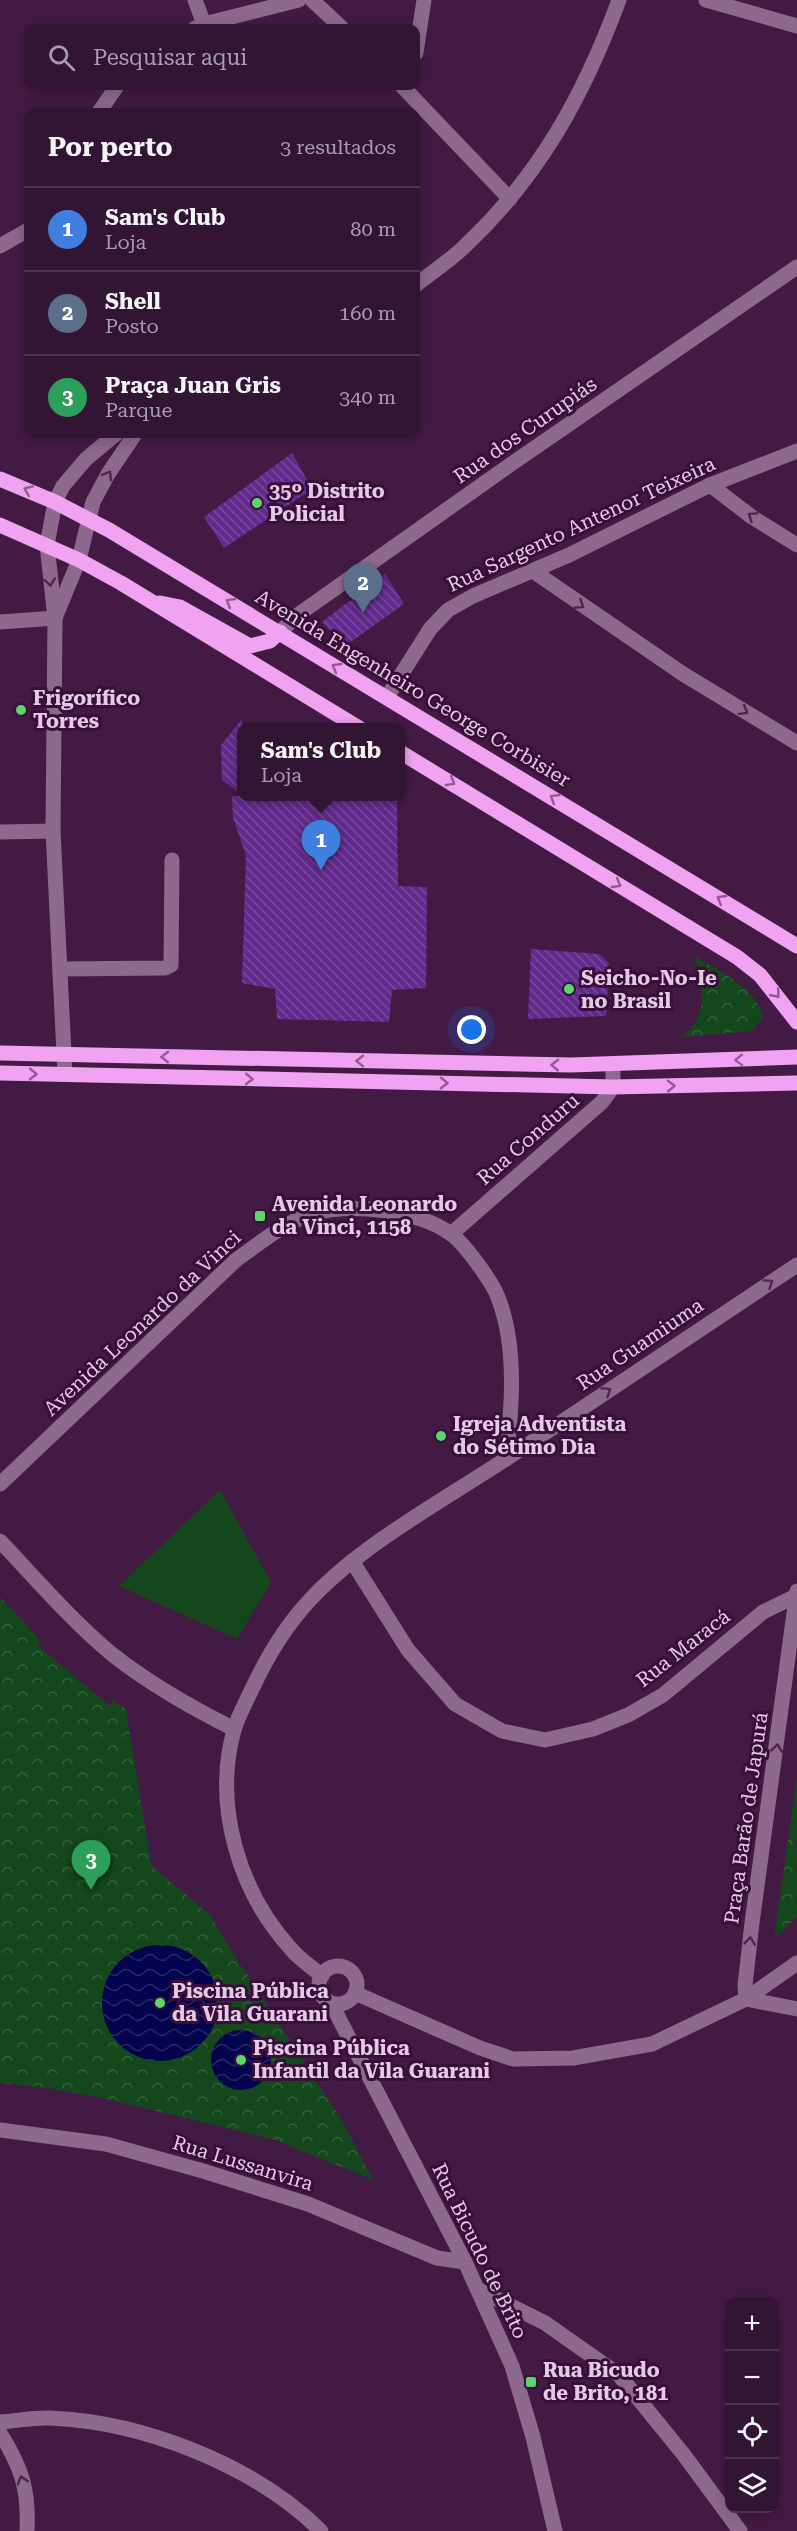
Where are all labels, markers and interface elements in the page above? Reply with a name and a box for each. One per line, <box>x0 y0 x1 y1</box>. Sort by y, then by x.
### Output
search box <box>24 24 420 90</box>
icon: search <box>45 41 78 74</box>
text: Pesquisar aqui <box>93 45 247 70</box>
text: Por perto <box>48 132 173 162</box>
text: 3 resultados <box>280 135 396 159</box>
text: Sam's Club <box>105 205 226 230</box>
text: 1 <box>62 217 73 241</box>
text: 80 m <box>350 217 396 241</box>
text: Loja <box>105 230 146 254</box>
text: Shell <box>105 289 161 314</box>
text: 2 <box>62 301 73 325</box>
text: 160 m <box>339 301 396 325</box>
text: Posto <box>105 314 159 338</box>
street label: Rua dos Curupiás <box>449 372 601 488</box>
text: Praça Juan Gris <box>105 373 281 398</box>
text: 3 <box>62 385 73 409</box>
text: 340 m <box>339 385 396 409</box>
text: Parque <box>105 398 172 422</box>
street label: Rua Sargento Antenor Teixeira <box>443 451 719 597</box>
one-way arrow <box>101 470 112 481</box>
place label: 35º Distrito Policial <box>269 479 385 526</box>
one-way arrow <box>23 485 34 497</box>
marker: 35º Distrito Policial <box>250 496 264 510</box>
one-way arrow <box>748 512 758 524</box>
pin: 2 <box>344 564 382 613</box>
one-way arrow <box>43 577 55 586</box>
street label: Avenida Engenheiro George Corbisier <box>251 584 575 792</box>
one-way arrow <box>226 598 236 610</box>
one-way arrow <box>574 598 584 610</box>
one-way arrow <box>332 663 342 675</box>
place label: Frigorífico Torres <box>33 686 140 733</box>
marker: Frigorífico Torres <box>14 703 28 717</box>
one-way arrow <box>738 704 748 716</box>
popup <box>237 723 405 801</box>
text: Sam's Club <box>261 738 381 763</box>
text: Loja <box>261 763 302 787</box>
one-way arrow <box>445 775 455 787</box>
one-way arrow <box>550 794 560 806</box>
pin: 1 <box>302 820 340 870</box>
one-way arrow <box>611 876 621 888</box>
one-way arrow <box>717 895 727 907</box>
place label: Seicho-No-Ie no Brasil <box>581 966 717 1013</box>
marker: Seicho-No-Ie no Brasil <box>562 982 576 996</box>
one-way arrow <box>769 988 780 999</box>
your location <box>457 1015 486 1044</box>
one-way arrow <box>160 1051 169 1063</box>
one-way arrow <box>734 1053 743 1066</box>
one-way arrow <box>355 1055 364 1067</box>
one-way arrow <box>550 1058 559 1071</box>
one-way arrow <box>28 1067 37 1080</box>
one-way arrow <box>245 1072 254 1085</box>
one-way arrow <box>440 1077 449 1089</box>
one-way arrow <box>667 1079 676 1092</box>
street label: Rua Conduru <box>472 1088 584 1190</box>
place label: Avenida Leonardo da Vinci, 1158 <box>272 1192 457 1239</box>
marker: Avenida Leonardo da Vinci, 1158 <box>253 1209 267 1223</box>
street label: Avenida Leonardo da Vinci <box>38 1225 246 1421</box>
one-way arrow <box>763 1279 774 1290</box>
street label: Rua Guamiuma <box>572 1293 708 1395</box>
one-way arrow <box>601 1387 611 1399</box>
place label: Igreja Adventista do Sétimo Dia <box>453 1412 627 1459</box>
marker: Igreja Adventista do Sétimo Dia <box>434 1429 448 1443</box>
street label: Rua Maracá <box>631 1604 735 1692</box>
street label: Praça Barão de Japurá <box>719 1710 773 1925</box>
one-way arrow <box>770 1743 783 1752</box>
pin: 3 <box>72 1840 110 1890</box>
one-way arrow <box>743 1936 756 1945</box>
place label: Piscina Pública da Vila Guarani <box>172 1979 329 2026</box>
marker: Piscina Pública da Vila Guarani <box>153 1996 167 2010</box>
place label: Piscina Pública Infantil da Vila Guarani <box>253 2036 490 2083</box>
marker: Piscina Pública Infantil da Vila Guarani <box>234 2053 248 2067</box>
street label: Rua Lussanvira <box>170 2130 316 2196</box>
street label: Rua Bicudo de Brito <box>427 2160 533 2342</box>
map controls <box>725 2297 779 2513</box>
button: + <box>725 2297 779 2351</box>
button: − <box>725 2351 779 2405</box>
place label: Rua Bicudo de Brito, 181 <box>543 2358 668 2405</box>
marker: Rua Bicudo de Brito, 181 <box>524 2375 538 2389</box>
button: locate <box>725 2405 779 2459</box>
button: layers <box>725 2459 779 2513</box>
one-way arrow <box>17 2475 29 2486</box>

